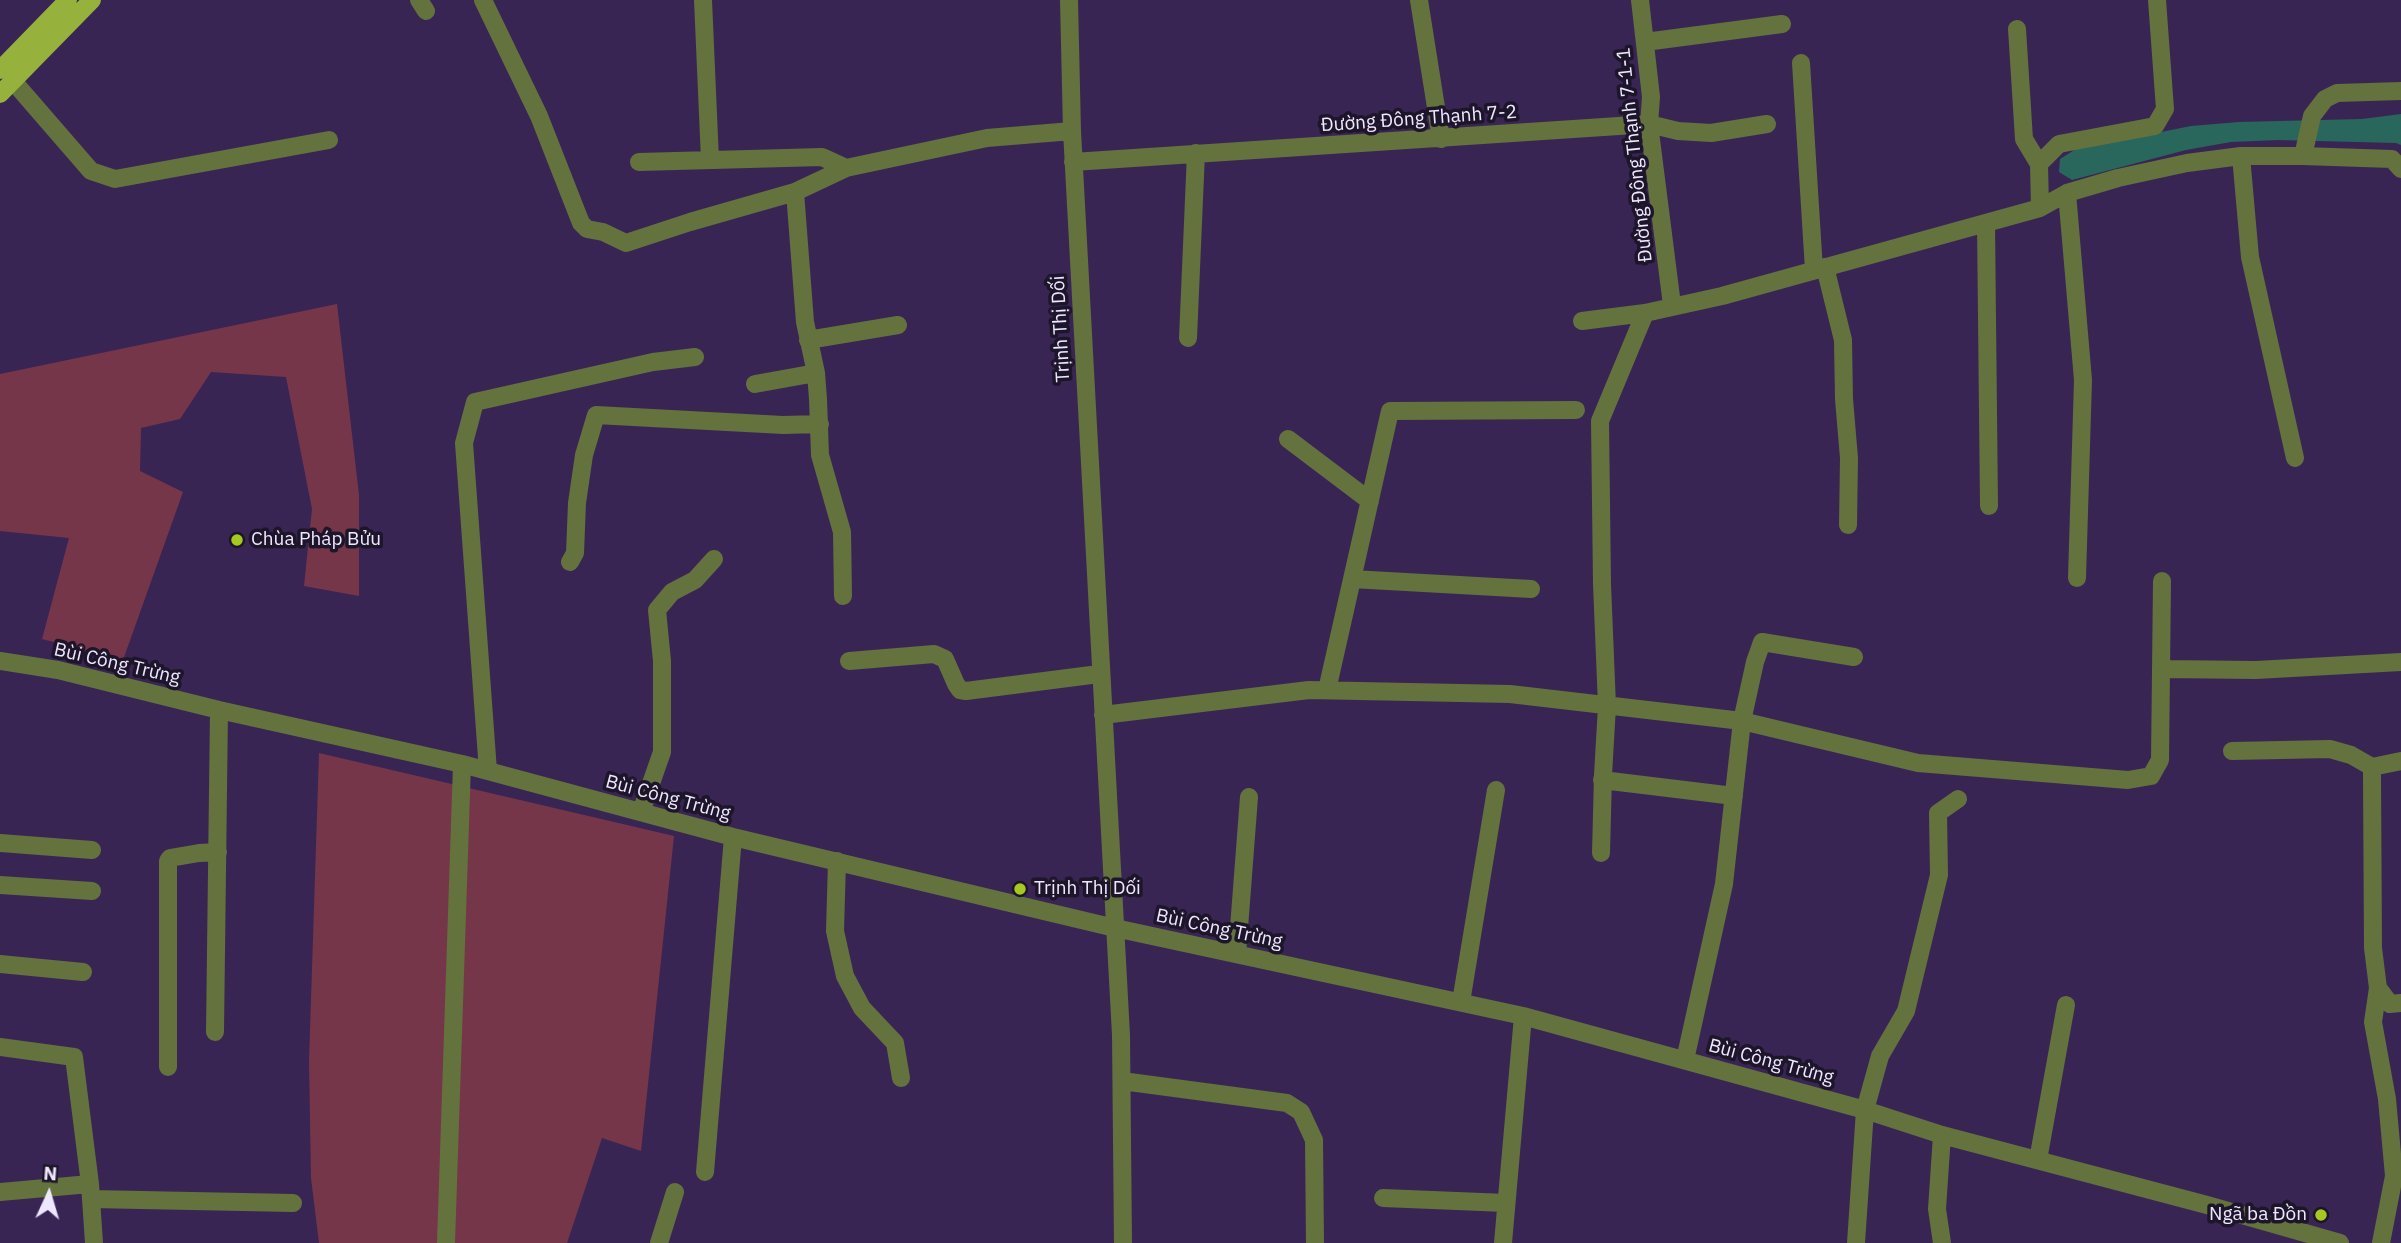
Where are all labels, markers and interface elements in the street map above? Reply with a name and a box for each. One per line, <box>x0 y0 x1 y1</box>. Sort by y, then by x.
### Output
street label: Đường Đông Thạnh 7-1-1 <box>1612 47 1658 263</box>
street label: Đường Đông Thạnh 7-2 <box>1320 101 1518 137</box>
street label: Trịnh Thị Dối <box>1047 275 1075 383</box>
place label: Chùa Pháp Bửu <box>251 529 381 551</box>
marker: Chùa Pháp Bửu <box>229 532 245 548</box>
street label: Bùi Công Trừng <box>52 638 182 690</box>
street label: Bùi Công Trừng <box>603 770 733 826</box>
place label: Trịnh Thị Dối <box>1034 878 1141 900</box>
marker: Trịnh Thị Dối <box>1012 881 1028 897</box>
street label: Bùi Công Trừng <box>1154 904 1284 954</box>
street label: Bùi Công Trừng <box>1706 1034 1836 1090</box>
north arrow <box>14 1159 84 1229</box>
text: N <box>43 1161 58 1186</box>
place label: Ngã ba Đồn <box>2209 1204 2307 1226</box>
marker: Ngã ba Đồn <box>2313 1207 2329 1223</box>

